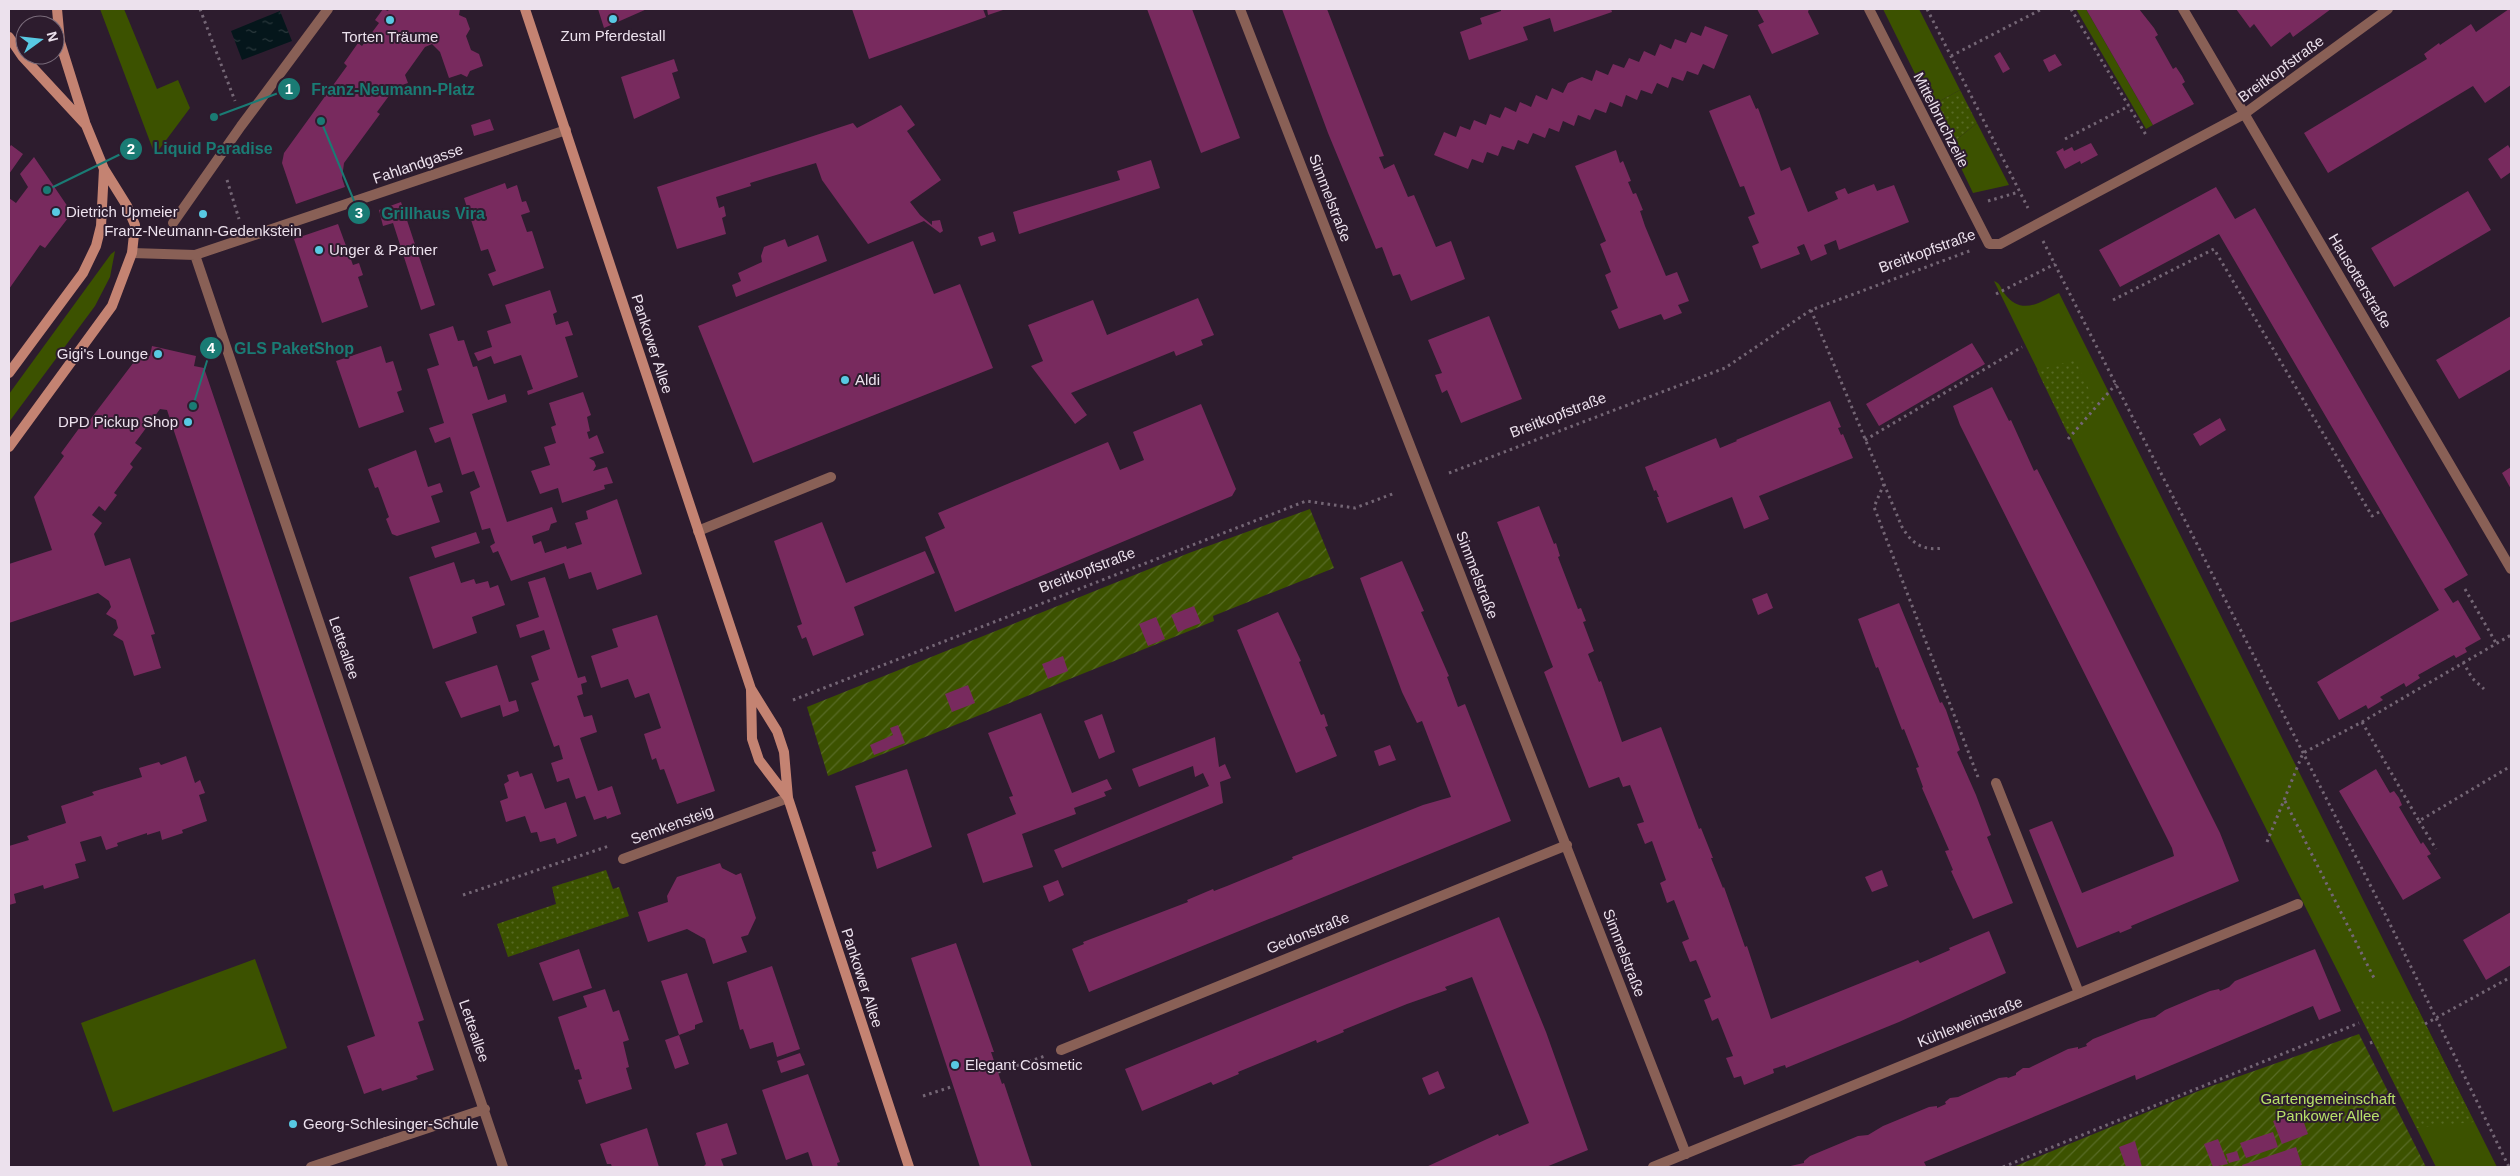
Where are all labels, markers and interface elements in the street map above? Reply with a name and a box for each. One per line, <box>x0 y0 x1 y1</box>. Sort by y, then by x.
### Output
marker: Zum Pferdestall <box>607 13 619 25</box>
marker: Torten Träume <box>384 14 396 26</box>
north arrow <box>15 15 65 65</box>
place label: Zum Pferdestall <box>560 27 666 44</box>
place label: Torten Träume <box>342 28 438 45</box>
text: N <box>44 30 62 44</box>
street label: Breitkopfstraße <box>2235 32 2327 105</box>
street label: Mittelbruchzeile <box>1910 69 1973 170</box>
callout: Franz-Neumann-Platz <box>276 74 485 105</box>
text: 1 <box>285 80 293 97</box>
text: Franz-Neumann-Platz <box>311 81 475 98</box>
callout: Liquid Paradise <box>118 133 283 164</box>
text: 2 <box>127 140 135 157</box>
text: Liquid Paradise <box>153 140 273 157</box>
street label: Fahlandgasse <box>371 140 465 187</box>
street label: Simmelstraße <box>1306 152 1355 244</box>
callout: Grillhaus Vira <box>346 198 495 229</box>
place label: Dietrich Upmeier <box>66 203 178 220</box>
text: 3 <box>355 204 363 221</box>
text: Grillhaus Vira <box>381 205 485 222</box>
marker: Dietrich Upmeier <box>50 206 62 218</box>
marker: Franz-Neumann-Gedenkstein <box>197 208 209 220</box>
place label: Franz-Neumann-Gedenkstein <box>104 222 302 239</box>
street label: Breitkopfstraße <box>1876 225 1978 276</box>
street label: Hausotterstraße <box>2325 230 2395 331</box>
place label: Unger & Partner <box>329 241 437 258</box>
marker: Unger & Partner <box>313 244 325 256</box>
street label: Pankower Allee <box>628 292 677 396</box>
callout: GLS PaketShop <box>199 333 364 364</box>
text: 4 <box>207 339 216 356</box>
text: GLS PaketShop <box>234 340 354 357</box>
place label: Gigi's Lounge <box>57 345 148 362</box>
marker: Gigi's Lounge <box>152 348 164 360</box>
place label: Aldi <box>855 371 880 388</box>
marker: Aldi <box>839 374 851 386</box>
street label: Breitkopfstraße <box>1507 388 1608 441</box>
place label: DPD Pickup Shop <box>58 413 178 430</box>
marker: DPD Pickup Shop <box>182 416 194 428</box>
street label: Simmelstraße <box>1453 529 1502 621</box>
street label: Breitkopfstraße <box>1036 543 1137 596</box>
street label: Letteallee <box>326 614 363 681</box>
street label: Semkensteig <box>628 802 715 847</box>
street label: Simmelstraße <box>1600 907 1649 999</box>
street label: Gedonstraße <box>1264 908 1352 957</box>
street label: Pankower Allee <box>838 926 887 1030</box>
street label: Kühleweinstraße <box>1915 993 2025 1050</box>
street label: Letteallee <box>456 997 493 1064</box>
place label: Elegant Cosmetic <box>965 1056 1083 1073</box>
marker: Elegant Cosmetic <box>949 1059 961 1071</box>
park label: Gartengemeinschaft Pankower Allee <box>2260 1090 2396 1124</box>
place label: Georg-Schlesinger-Schule <box>303 1115 479 1132</box>
marker: Georg-Schlesinger-Schule <box>287 1118 299 1130</box>

